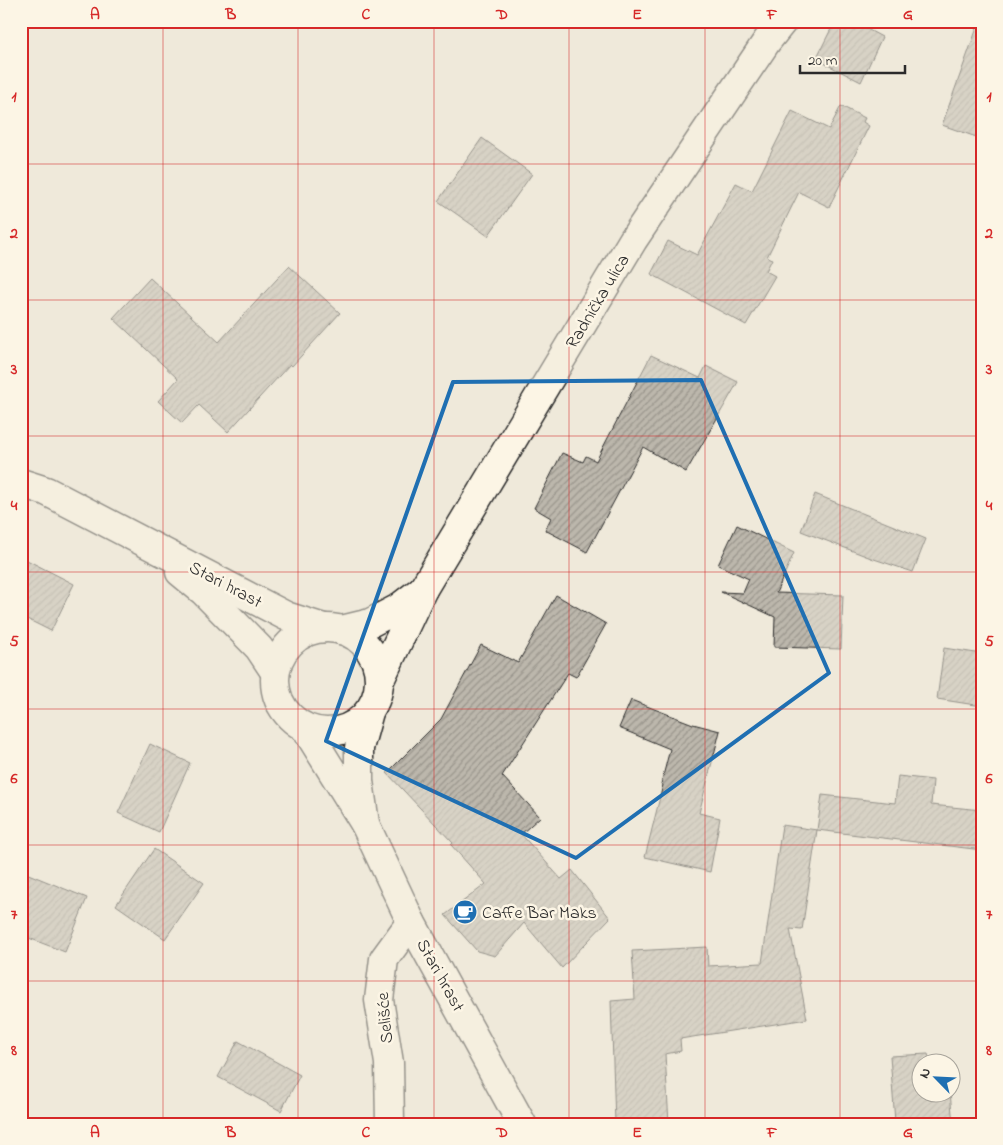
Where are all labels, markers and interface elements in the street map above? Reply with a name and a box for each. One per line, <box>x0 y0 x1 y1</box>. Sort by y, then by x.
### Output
text: A <box>90 3 100 27</box>
text: B <box>225 3 237 27</box>
text: C <box>362 3 371 27</box>
text: D <box>495 3 508 27</box>
text: E <box>632 3 642 27</box>
text: F <box>766 3 778 27</box>
text: G <box>903 3 913 27</box>
scale bar <box>800 42 906 74</box>
text: 20 m <box>808 50 838 72</box>
text: 1 <box>11 85 17 109</box>
text: 1 <box>986 85 992 109</box>
text: 2 <box>9 222 18 246</box>
text: 2 <box>984 222 993 246</box>
street label: Radnička ulica <box>560 250 637 354</box>
text: 3 <box>10 358 18 382</box>
text: 3 <box>985 358 993 382</box>
text: 4 <box>10 494 18 518</box>
text: 4 <box>985 494 993 518</box>
street label: Stari hrast <box>184 556 266 616</box>
text: 5 <box>9 630 19 654</box>
text: 5 <box>984 630 994 654</box>
text: 6 <box>9 767 18 791</box>
text: 6 <box>984 767 993 791</box>
cafe icon: Caffe Bar Maks <box>452 899 478 925</box>
place label: Caffe Bar Maks <box>482 901 597 927</box>
text: 7 <box>11 903 18 927</box>
text: 7 <box>986 903 993 927</box>
street label: Stari hrast <box>409 935 470 1017</box>
street label: Selišće <box>371 990 401 1044</box>
text: 8 <box>10 1039 17 1063</box>
text: 8 <box>985 1039 992 1063</box>
north arrow <box>910 1052 960 1102</box>
text: N <box>914 1065 937 1082</box>
text: A <box>90 1121 100 1145</box>
text: B <box>225 1121 237 1145</box>
text: C <box>362 1121 371 1145</box>
text: D <box>495 1121 508 1145</box>
text: E <box>632 1121 642 1145</box>
text: F <box>766 1121 778 1145</box>
text: G <box>903 1121 913 1145</box>

